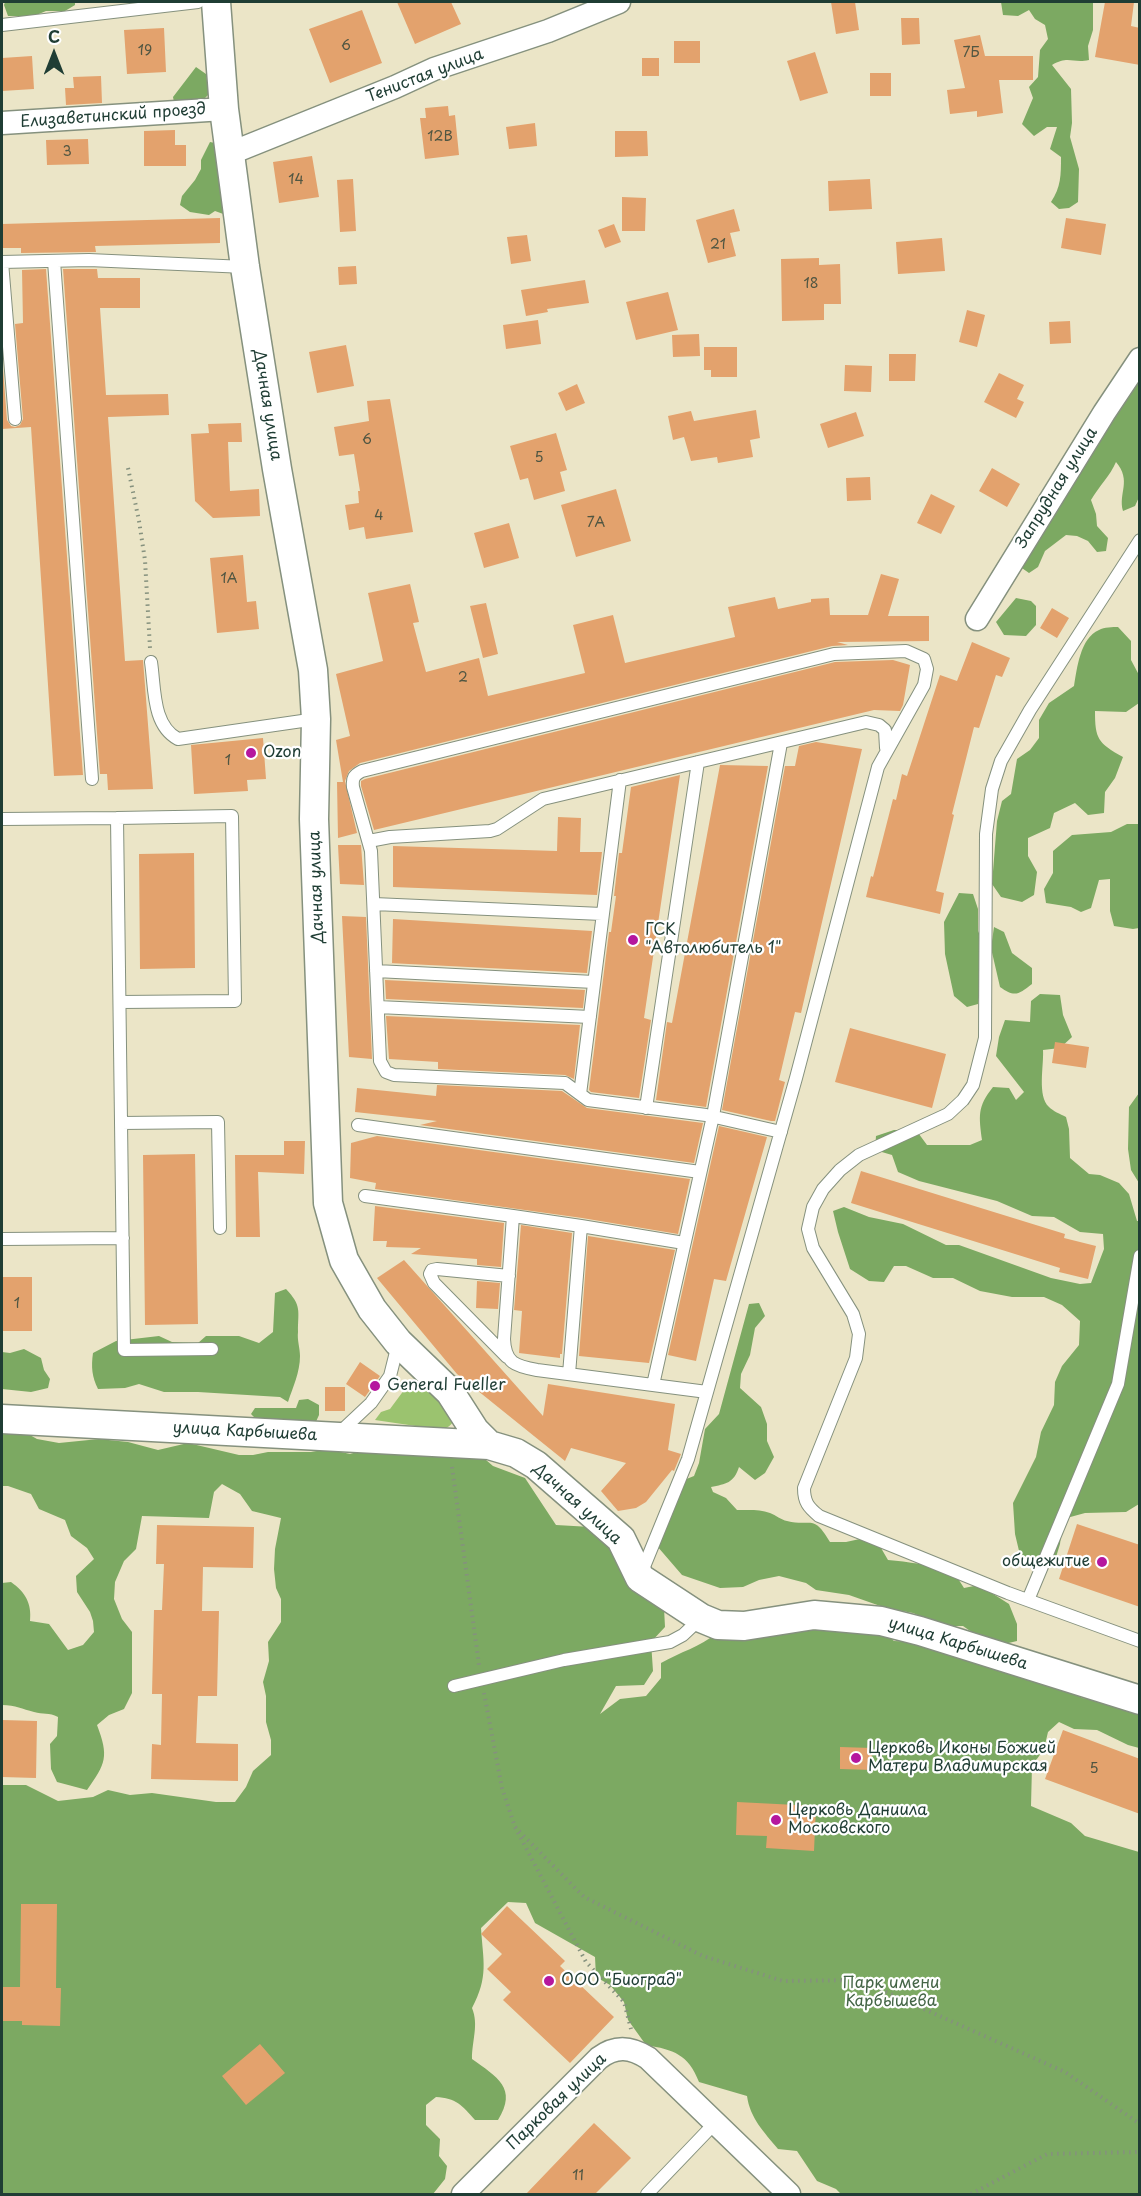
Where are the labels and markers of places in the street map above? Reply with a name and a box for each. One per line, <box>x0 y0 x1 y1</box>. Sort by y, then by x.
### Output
place label: Ozon <box>263 743 301 763</box>
marker: Ozon <box>244 746 258 760</box>
place label: ГСК "Автолюбитель 1" <box>645 921 782 959</box>
marker: ГСК "Автолюбитель 1" <box>626 933 640 947</box>
place label: General Fueller <box>387 1376 506 1396</box>
marker: General Fueller <box>368 1379 382 1393</box>
place label: общежитие <box>1002 1552 1090 1572</box>
marker: общежитие <box>1095 1555 1109 1569</box>
place label: Церковь Иконы Божией Матери Владимирская <box>868 1739 1056 1777</box>
marker: Церковь Иконы Божией Матери Владимирская <box>849 1751 863 1765</box>
place label: Церковь Даниила Московского <box>788 1801 927 1839</box>
marker: Церковь Даниила Московского <box>769 1813 783 1827</box>
place label: ООО "Биоград" <box>561 1971 682 1991</box>
marker: ООО "Биоград" <box>542 1974 556 1988</box>

